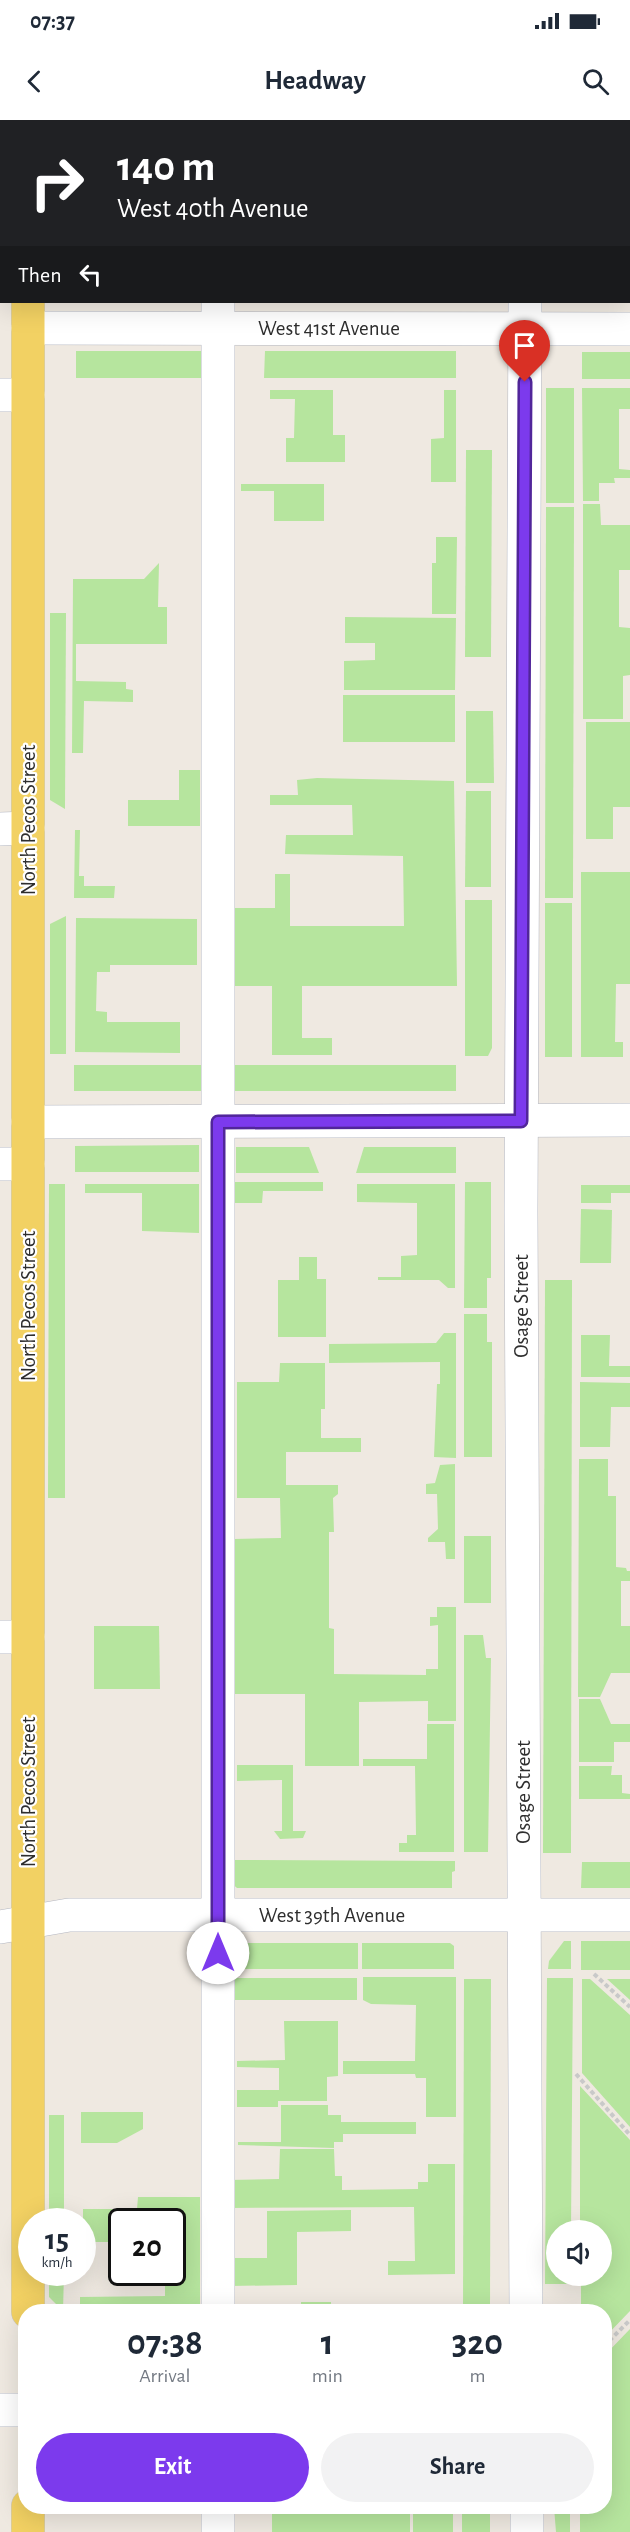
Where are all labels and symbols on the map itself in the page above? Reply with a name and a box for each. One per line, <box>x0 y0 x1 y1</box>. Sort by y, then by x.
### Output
street label: West 41st Avenue <box>258 318 400 339</box>
pin <box>499 320 550 382</box>
street label: North Pecos Street <box>18 744 39 895</box>
street label: North Pecos Street <box>18 1230 39 1381</box>
street label: Osage Street <box>511 1254 532 1358</box>
street label: North Pecos Street <box>18 1716 39 1867</box>
street label: Osage Street <box>513 1740 534 1844</box>
street label: West 39th Avenue <box>259 1905 405 1926</box>
position arrow <box>186 1921 250 1985</box>
speed limit sign: 20 <box>108 2208 186 2286</box>

